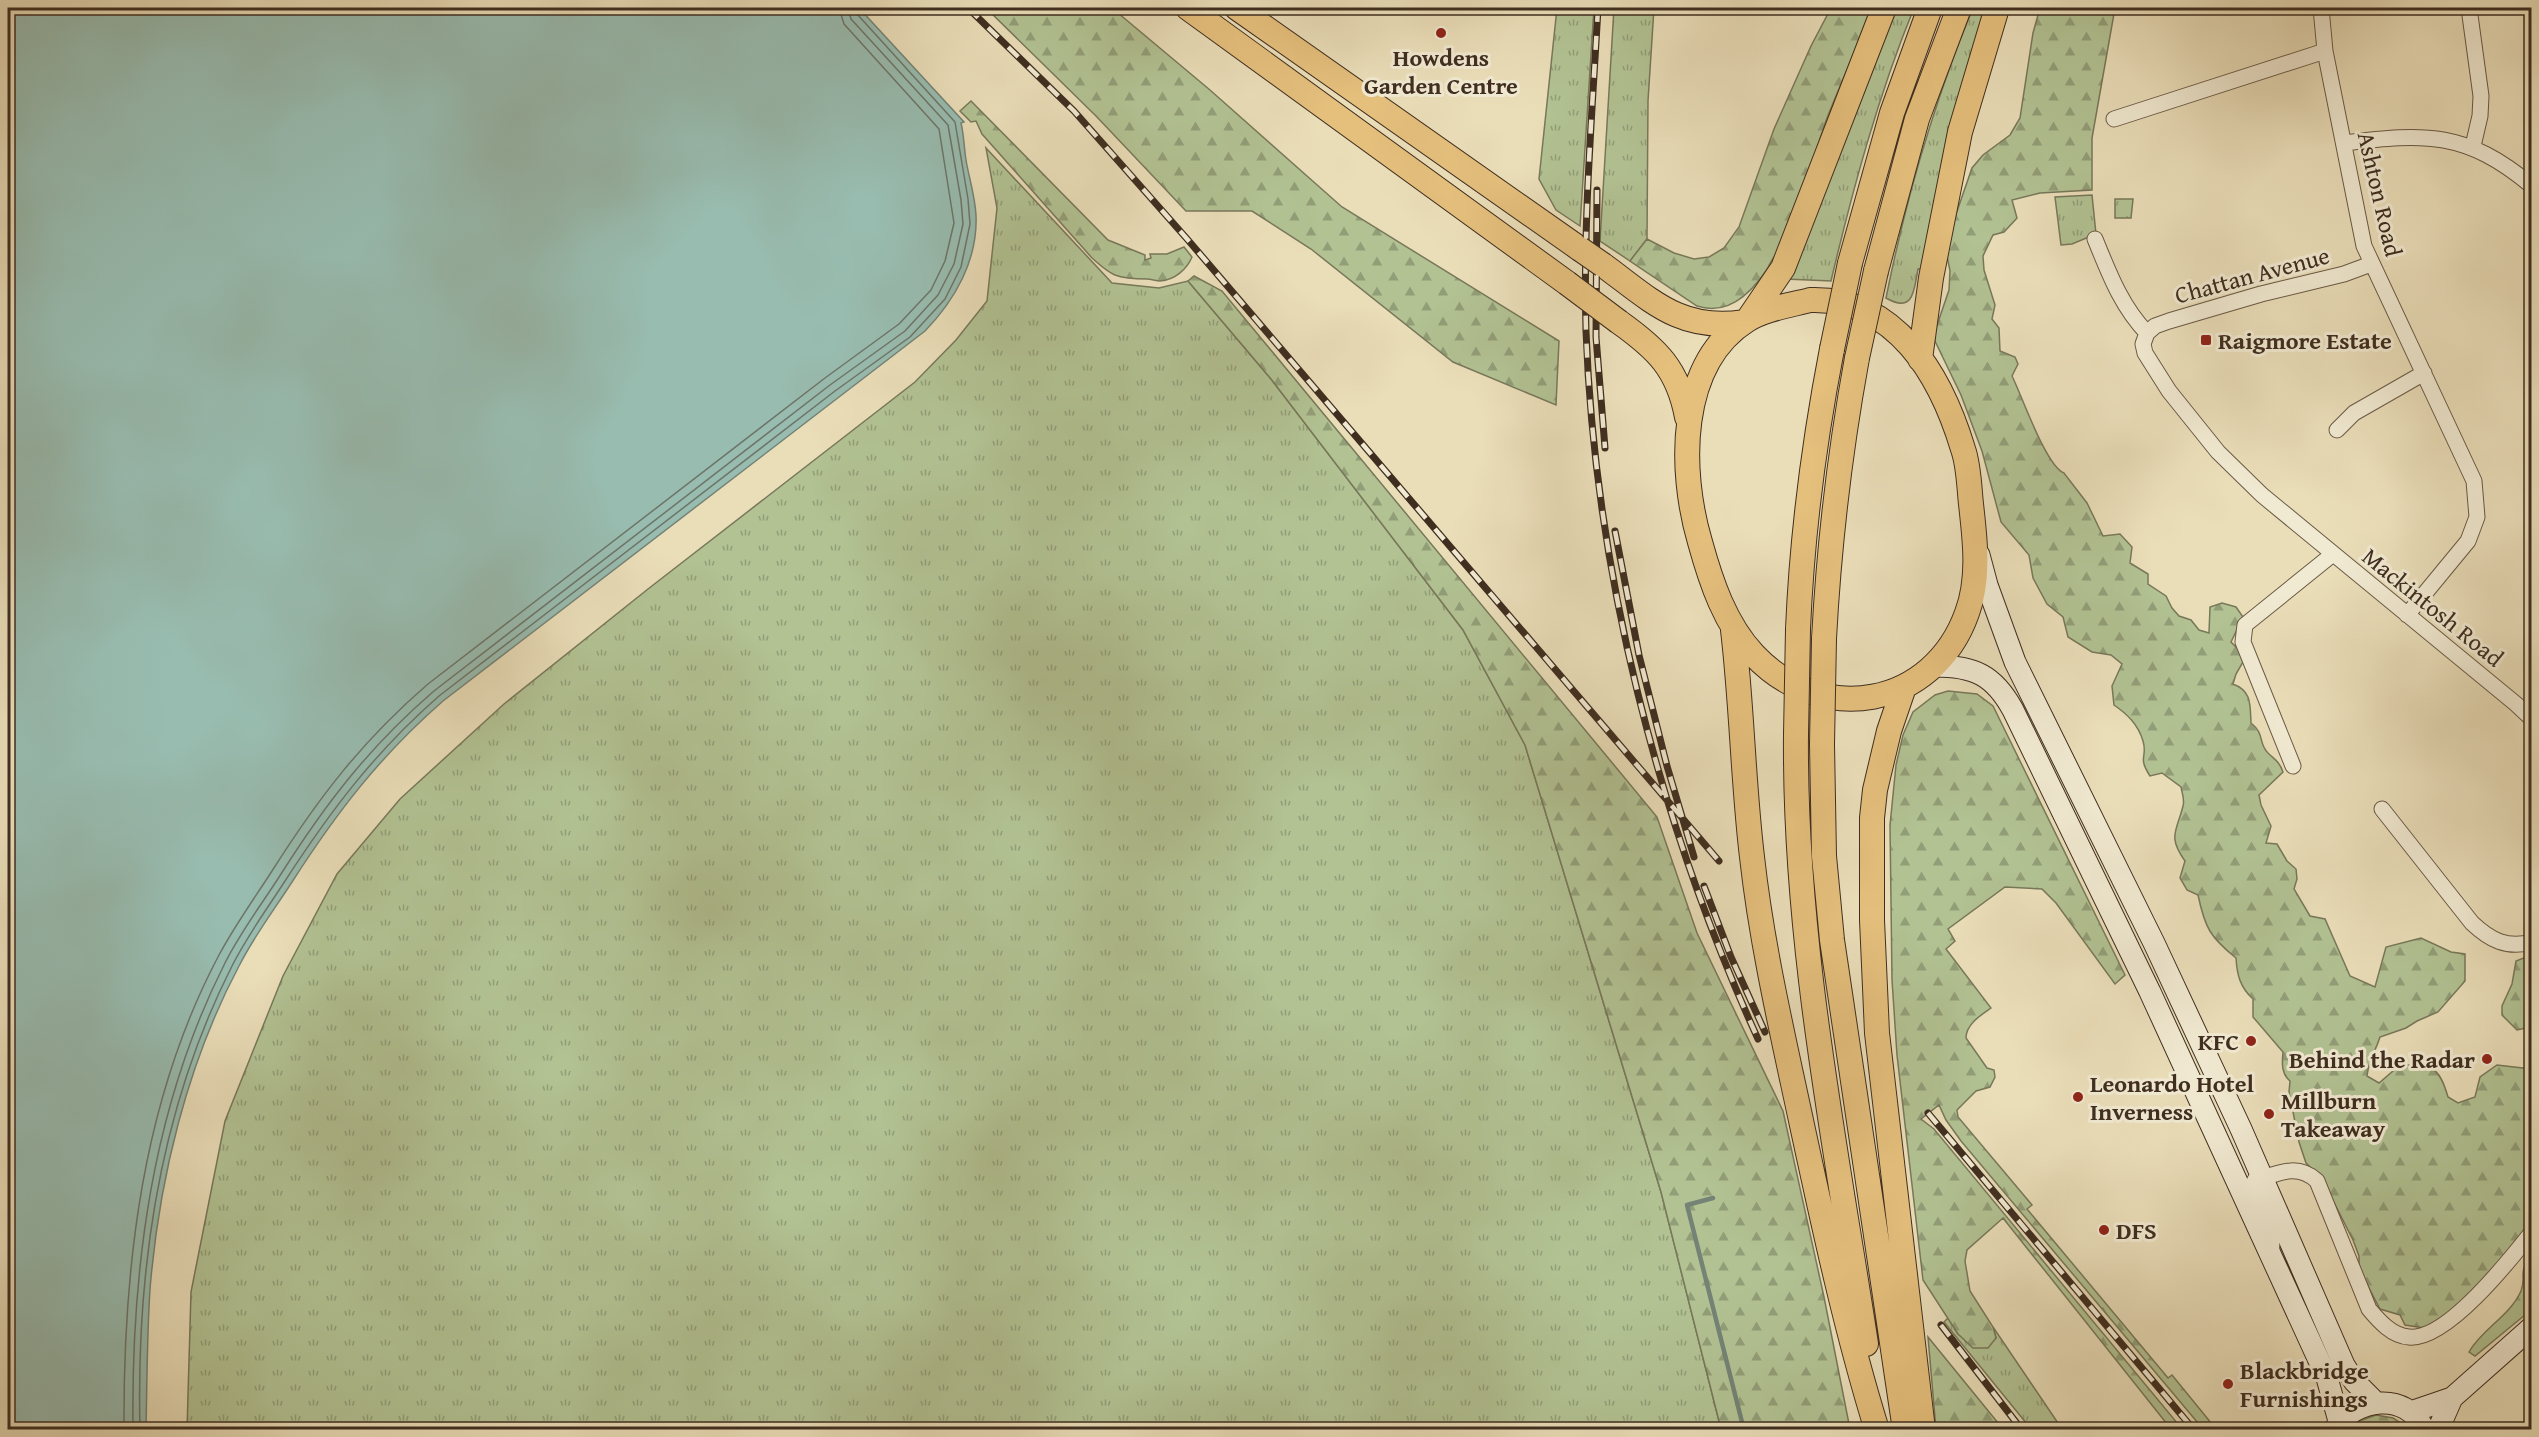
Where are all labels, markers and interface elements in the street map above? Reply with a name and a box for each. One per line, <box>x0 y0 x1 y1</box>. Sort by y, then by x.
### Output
marker: Howdens Garden Centre <box>1434 26 1448 40</box>
place label: Howdens Garden Centre <box>1364 40 1518 103</box>
street label: Ashton Road <box>2349 128 2411 260</box>
street label: Chattan Avenue <box>2171 238 2333 312</box>
place label: Raigmore Estate <box>2218 323 2392 358</box>
marker: Raigmore Estate <box>2199 333 2213 347</box>
street label: Mackintosh Road <box>2355 539 2511 675</box>
place label: KFC <box>2198 1024 2239 1059</box>
marker: KFC <box>2244 1034 2258 1048</box>
place label: Behind the Radar <box>2289 1042 2475 1077</box>
marker: Behind the Radar <box>2480 1052 2494 1066</box>
place label: Leonardo Hotel Inverness <box>2090 1066 2254 1129</box>
place label: Millburn Takeaway <box>2281 1083 2386 1146</box>
marker: Leonardo Hotel Inverness <box>2071 1090 2085 1104</box>
marker: Millburn Takeaway <box>2262 1107 2276 1121</box>
place label: DFS <box>2116 1213 2157 1248</box>
marker: DFS <box>2097 1223 2111 1237</box>
place label: Blackbridge Furnishings <box>2240 1353 2369 1416</box>
marker: Blackbridge Furnishings <box>2221 1377 2235 1391</box>

